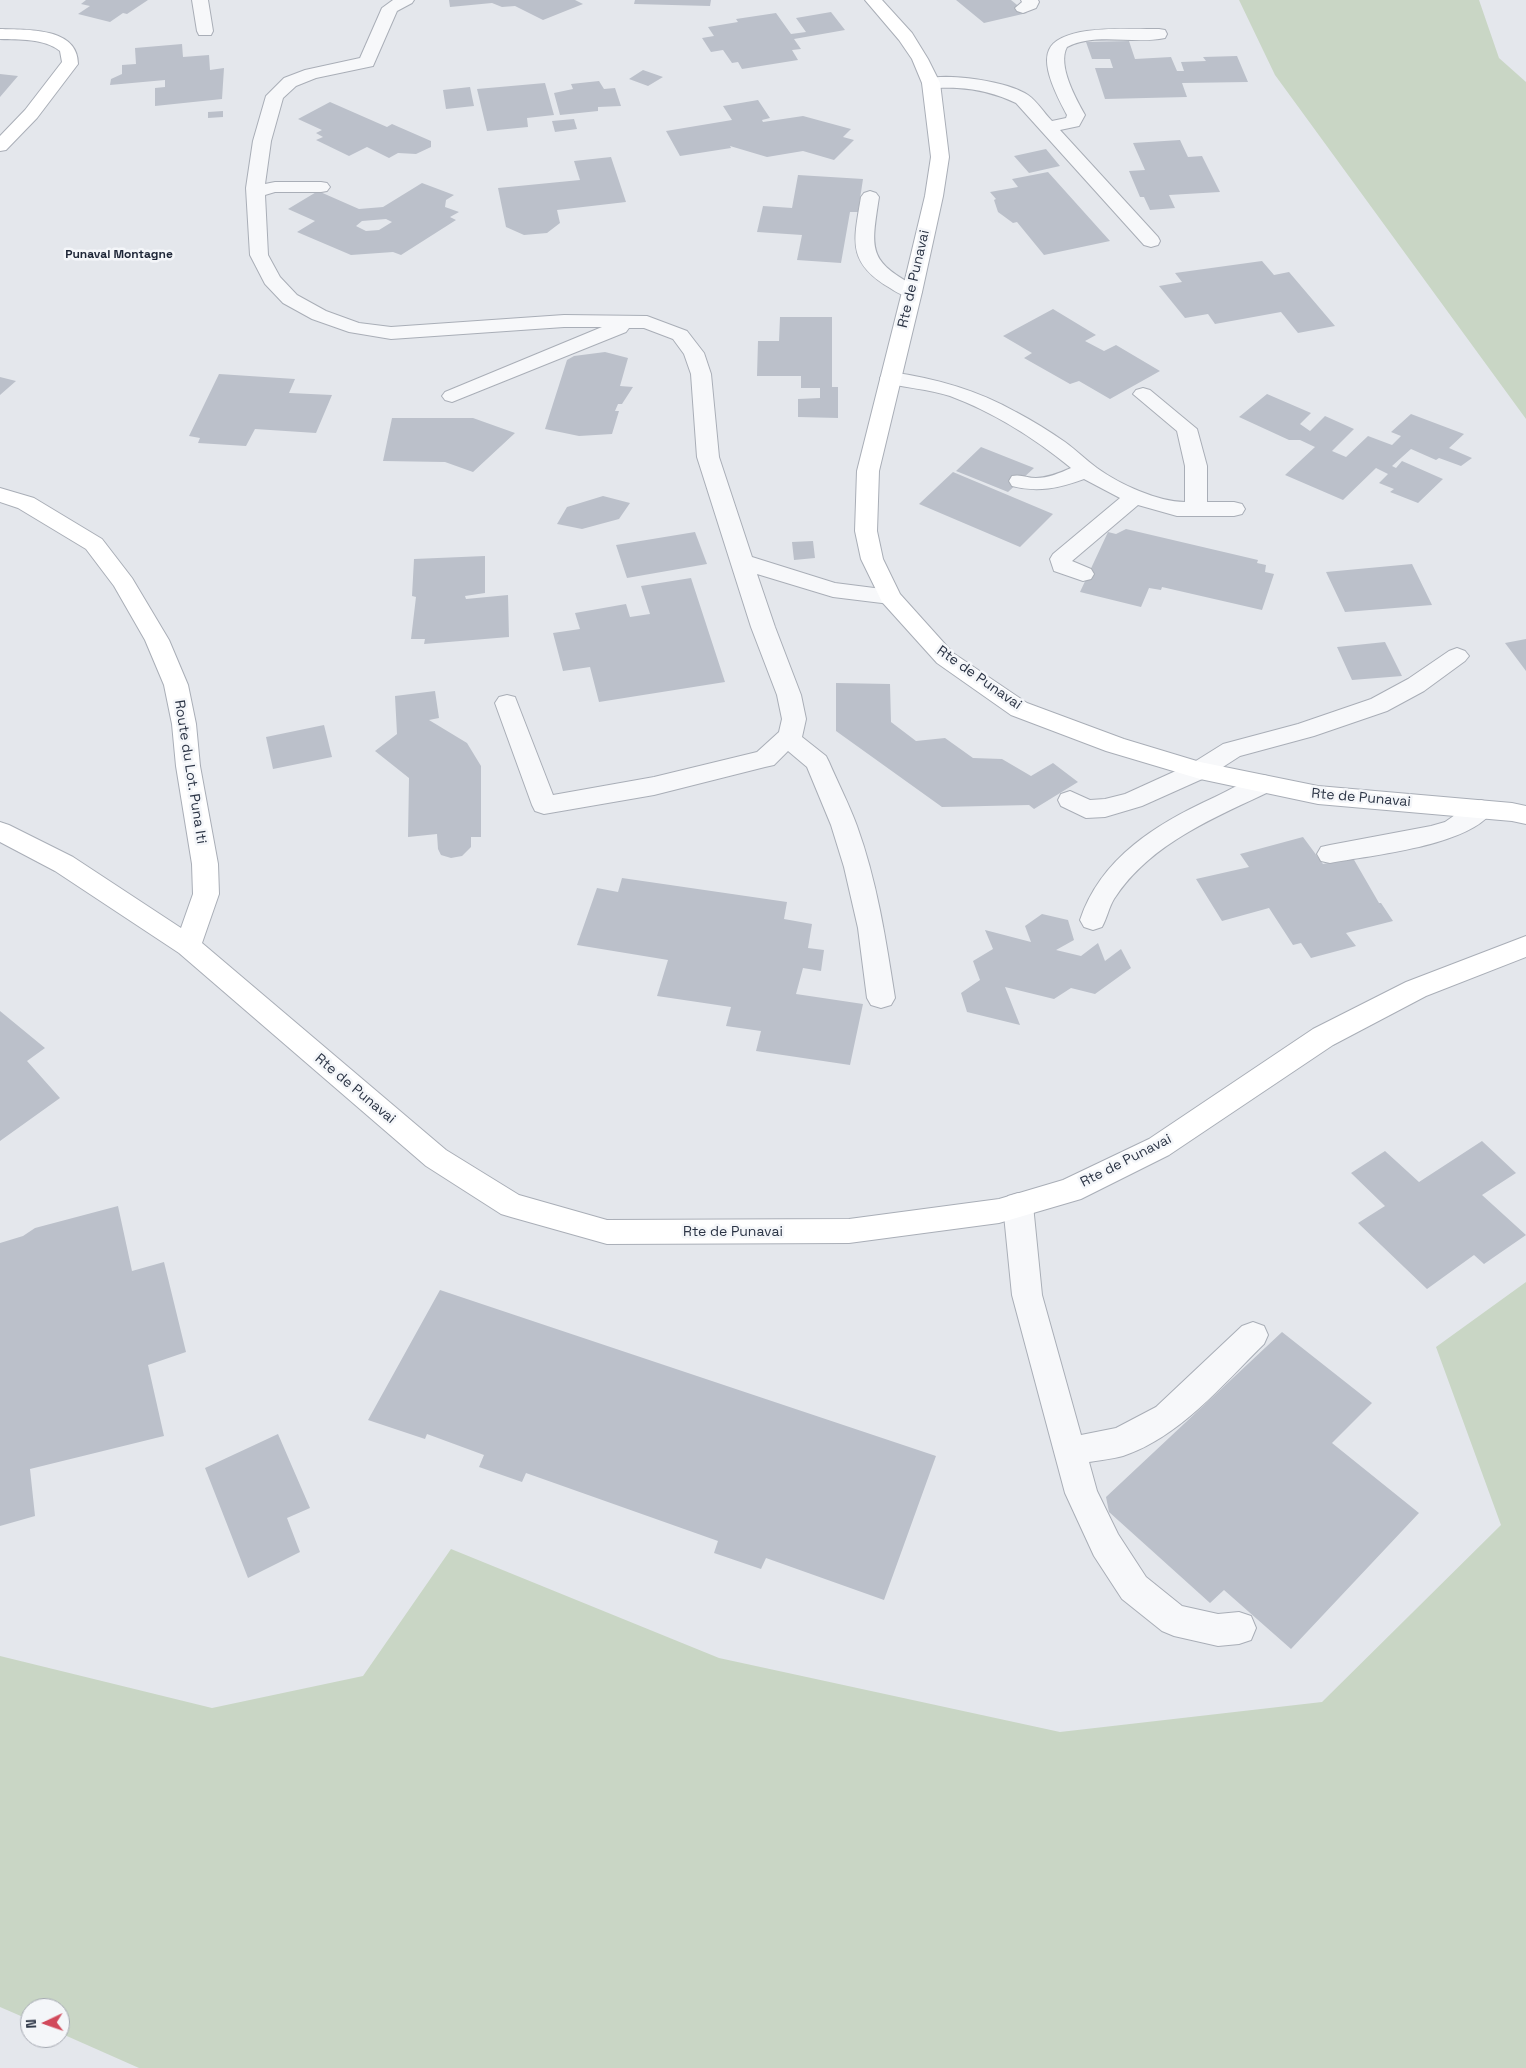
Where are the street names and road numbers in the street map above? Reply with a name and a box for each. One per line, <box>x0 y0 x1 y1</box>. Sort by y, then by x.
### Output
street label: Rte de Punavai <box>895 228 933 330</box>
street label: Rte de Punavai <box>933 642 1025 714</box>
street label: Route du Lot. Puna Iti <box>170 699 210 845</box>
street label: Rte de Punavai <box>1311 785 1411 811</box>
street label: Rte de Punavai <box>311 1050 399 1128</box>
street label: Rte de Punavai <box>1078 1131 1174 1191</box>
street label: Rte de Punavai <box>683 1224 783 1240</box>

